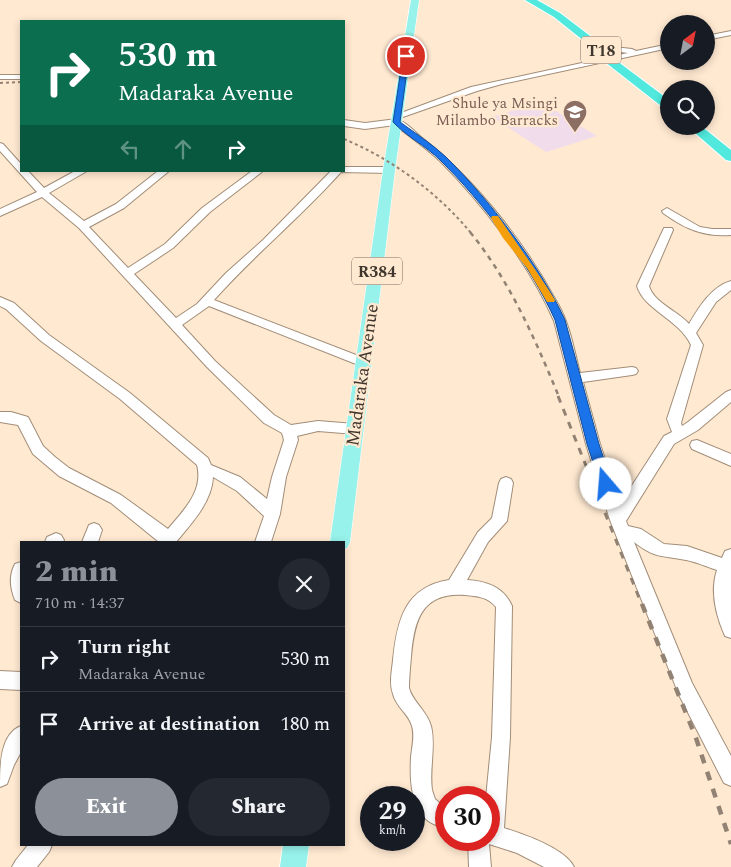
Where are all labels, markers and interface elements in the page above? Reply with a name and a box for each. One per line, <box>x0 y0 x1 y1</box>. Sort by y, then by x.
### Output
north arrow <box>660 15 715 70</box>
map controls <box>660 15 715 135</box>
text: 530 m <box>118 29 217 82</box>
pin <box>385 35 427 77</box>
road number: T18 <box>581 36 621 64</box>
icon: right <box>35 40 100 105</box>
icon: arrive <box>392 42 420 70</box>
text: Madaraka Avenue <box>118 77 293 110</box>
button: search <box>660 80 715 135</box>
place label: Shule ya Msingi Milambo Barracks <box>436 92 558 132</box>
school or university icon: Shule ya Msingi Milambo Barracks <box>562 99 588 133</box>
icon: left <box>116 135 144 163</box>
icon: ahead <box>169 135 197 163</box>
icon: right <box>222 135 250 163</box>
road number: R384 <box>352 258 402 284</box>
street label: Madaraka Avenue <box>339 302 386 448</box>
position arrow <box>579 457 631 509</box>
text: 2 min <box>35 549 118 595</box>
button: close <box>278 558 330 610</box>
text: 710 m · 14:37 <box>35 591 125 615</box>
text: Turn right <box>78 633 171 662</box>
icon: right <box>35 645 63 673</box>
text: 530 m <box>280 645 330 674</box>
text: Madaraka Avenue <box>78 662 206 686</box>
icon: arrive <box>35 710 63 738</box>
text: Arrive at destination <box>78 710 260 739</box>
text: 180 m <box>280 710 330 739</box>
button: Exit <box>35 778 178 836</box>
button: Share <box>188 778 330 836</box>
speed limit sign: 30 <box>435 786 500 851</box>
text: 29 <box>378 793 407 831</box>
text: km/h <box>379 821 406 840</box>

